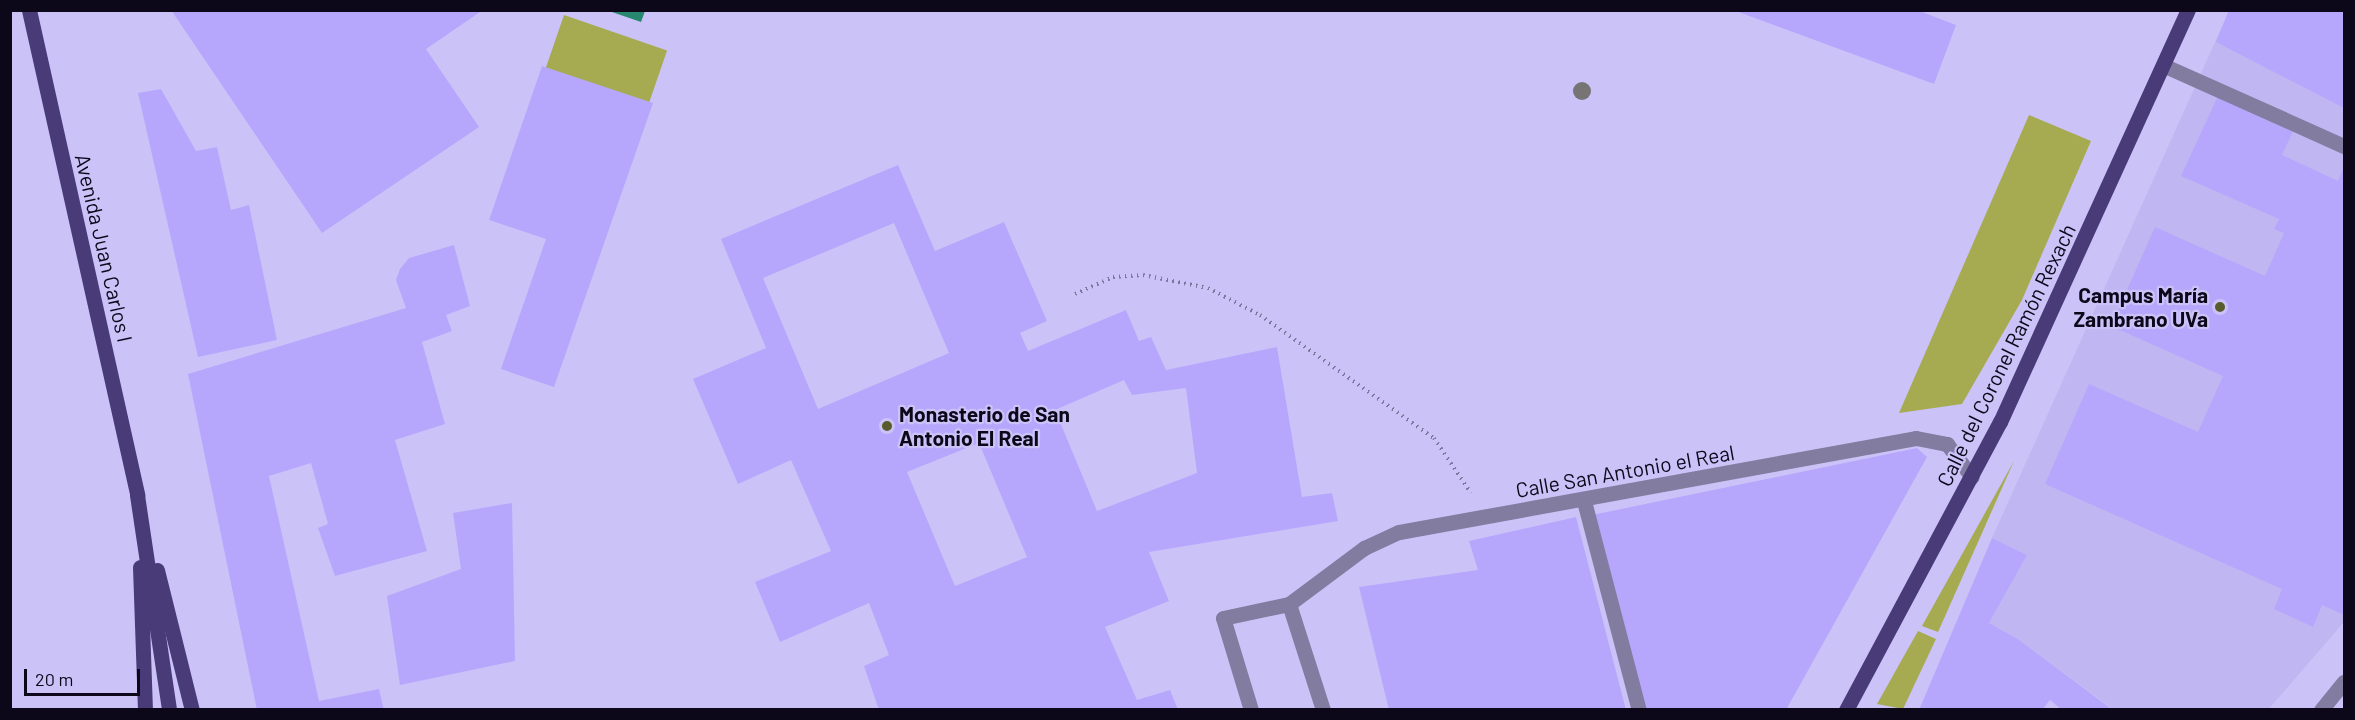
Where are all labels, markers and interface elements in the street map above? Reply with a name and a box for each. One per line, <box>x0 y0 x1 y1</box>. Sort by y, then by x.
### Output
street label: Avenida Juan Carlos I <box>70 151 138 345</box>
street label: Calle del Coronel Ramón Rexach <box>1931 220 2081 490</box>
place label: Campus María Zambrano UVa <box>2073 282 2208 332</box>
marker: Campus María Zambrano UVa <box>2213 300 2227 314</box>
place label: Monasterio de San Antonio El Real <box>899 401 1070 451</box>
marker: Monasterio de San Antonio El Real <box>880 419 894 433</box>
street label: Calle San Antonio el Real <box>1514 439 1736 503</box>
scale bar <box>27 657 142 695</box>
text: 20 m <box>35 668 73 690</box>

